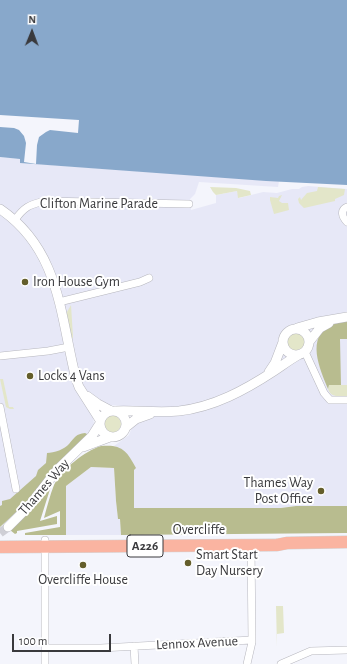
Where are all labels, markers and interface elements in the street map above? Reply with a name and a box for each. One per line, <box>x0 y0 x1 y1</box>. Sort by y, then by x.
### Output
north arrow <box>12 12 52 52</box>
text: N <box>28 14 36 25</box>
street label: Clifton Marine Parade <box>40 196 158 212</box>
place label: Iron House Gym <box>33 274 120 290</box>
marker: Iron House Gym <box>20 277 30 287</box>
place label: Locks 4 Vans <box>38 368 105 384</box>
marker: Locks 4 Vans <box>25 371 35 381</box>
street label: Thames Way <box>15 455 73 519</box>
place label: Thames Way Post Office <box>244 475 313 508</box>
marker: Thames Way Post Office <box>316 486 326 496</box>
street label: Overcliffe <box>173 522 225 538</box>
road number: A226 <box>127 535 163 557</box>
place label: Smart Start Day Nursery <box>196 547 263 580</box>
marker: Smart Start Day Nursery <box>183 558 193 568</box>
marker: Overcliffe House <box>78 560 88 570</box>
place label: Overcliffe House <box>38 572 128 588</box>
scale bar <box>14 626 113 652</box>
street label: Lennox Avenue <box>155 632 239 654</box>
text: 100 m <box>19 635 47 647</box>

